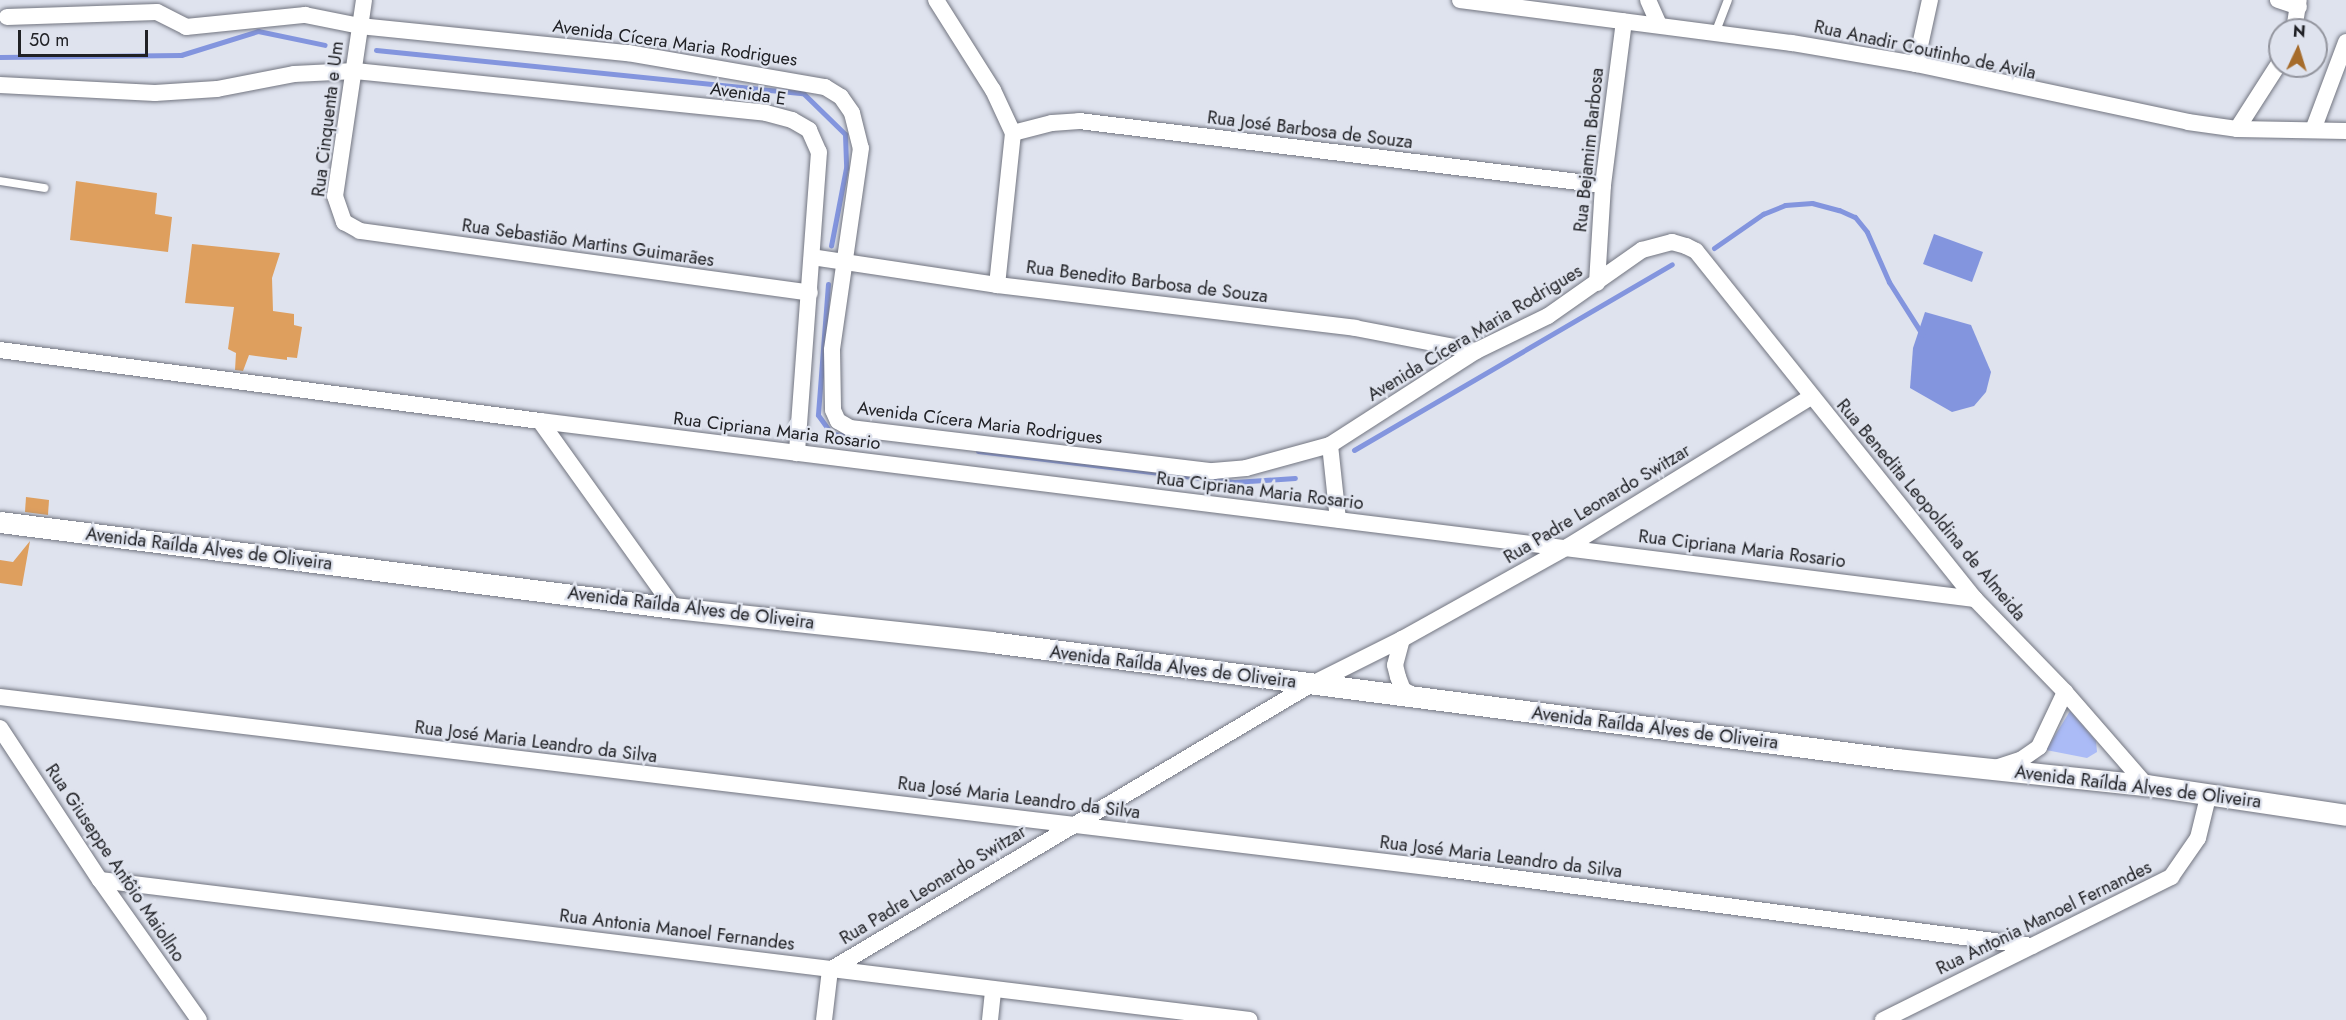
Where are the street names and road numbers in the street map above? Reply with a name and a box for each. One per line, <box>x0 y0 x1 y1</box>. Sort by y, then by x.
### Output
street label: Avenida Cícera Maria Rodrigues <box>551 15 799 71</box>
street label: Rua Anadir Coutinho de Avila <box>1812 16 2038 84</box>
street label: Rua Cinquenta e Um <box>308 40 348 198</box>
street label: Rua Bejamim Barbosa <box>1570 67 1608 233</box>
street label: Avenida E <box>709 78 787 110</box>
street label: Rua José Barbosa de Souza <box>1206 107 1414 153</box>
street label: Rua Sebastião Martins Guimarães <box>460 215 716 271</box>
street label: Rua Benedito Barbosa de Souza <box>1025 256 1269 308</box>
street label: Avenida Cícera Maria Rodrigues <box>1364 260 1586 406</box>
street label: Rua Benedita Leopoldina de Almeida <box>1832 395 2030 625</box>
street label: Avenida Cícera Maria Rodrigues <box>856 397 1104 449</box>
street label: Rua Cipriana Maria Rosario <box>672 408 882 454</box>
street label: Rua Padre Leonardo Switzar <box>1500 440 1694 568</box>
street label: Rua Cipriana Maria Rosario <box>1155 468 1365 514</box>
street label: Avenida Raílda Alves de Oliveira <box>84 523 334 575</box>
street label: Rua Cipriana Maria Rosario <box>1637 526 1847 572</box>
street label: Avenida Raílda Alves de Oliveira <box>566 582 816 634</box>
street label: Avenida Raílda Alves de Oliveira <box>1048 641 1298 693</box>
street label: Avenida Raílda Alves de Oliveira <box>1530 702 1780 754</box>
street label: Rua José Maria Leandro da Silva <box>413 716 659 768</box>
street label: Rua Giuseppe Antôio Maiollno <box>41 760 189 966</box>
street label: Avenida Raílda Alves de Oliveira <box>2013 761 2263 813</box>
street label: Rua José Maria Leandro da Silva <box>896 772 1142 824</box>
street label: Rua Padre Leonardo Switzar <box>836 821 1030 949</box>
street label: Rua José Maria Leandro da Silva <box>1378 831 1624 883</box>
street label: Rua Antonia Manoel Fernandes <box>1933 856 2155 980</box>
street label: Rua Antonia Manoel Fernandes <box>558 905 796 955</box>

